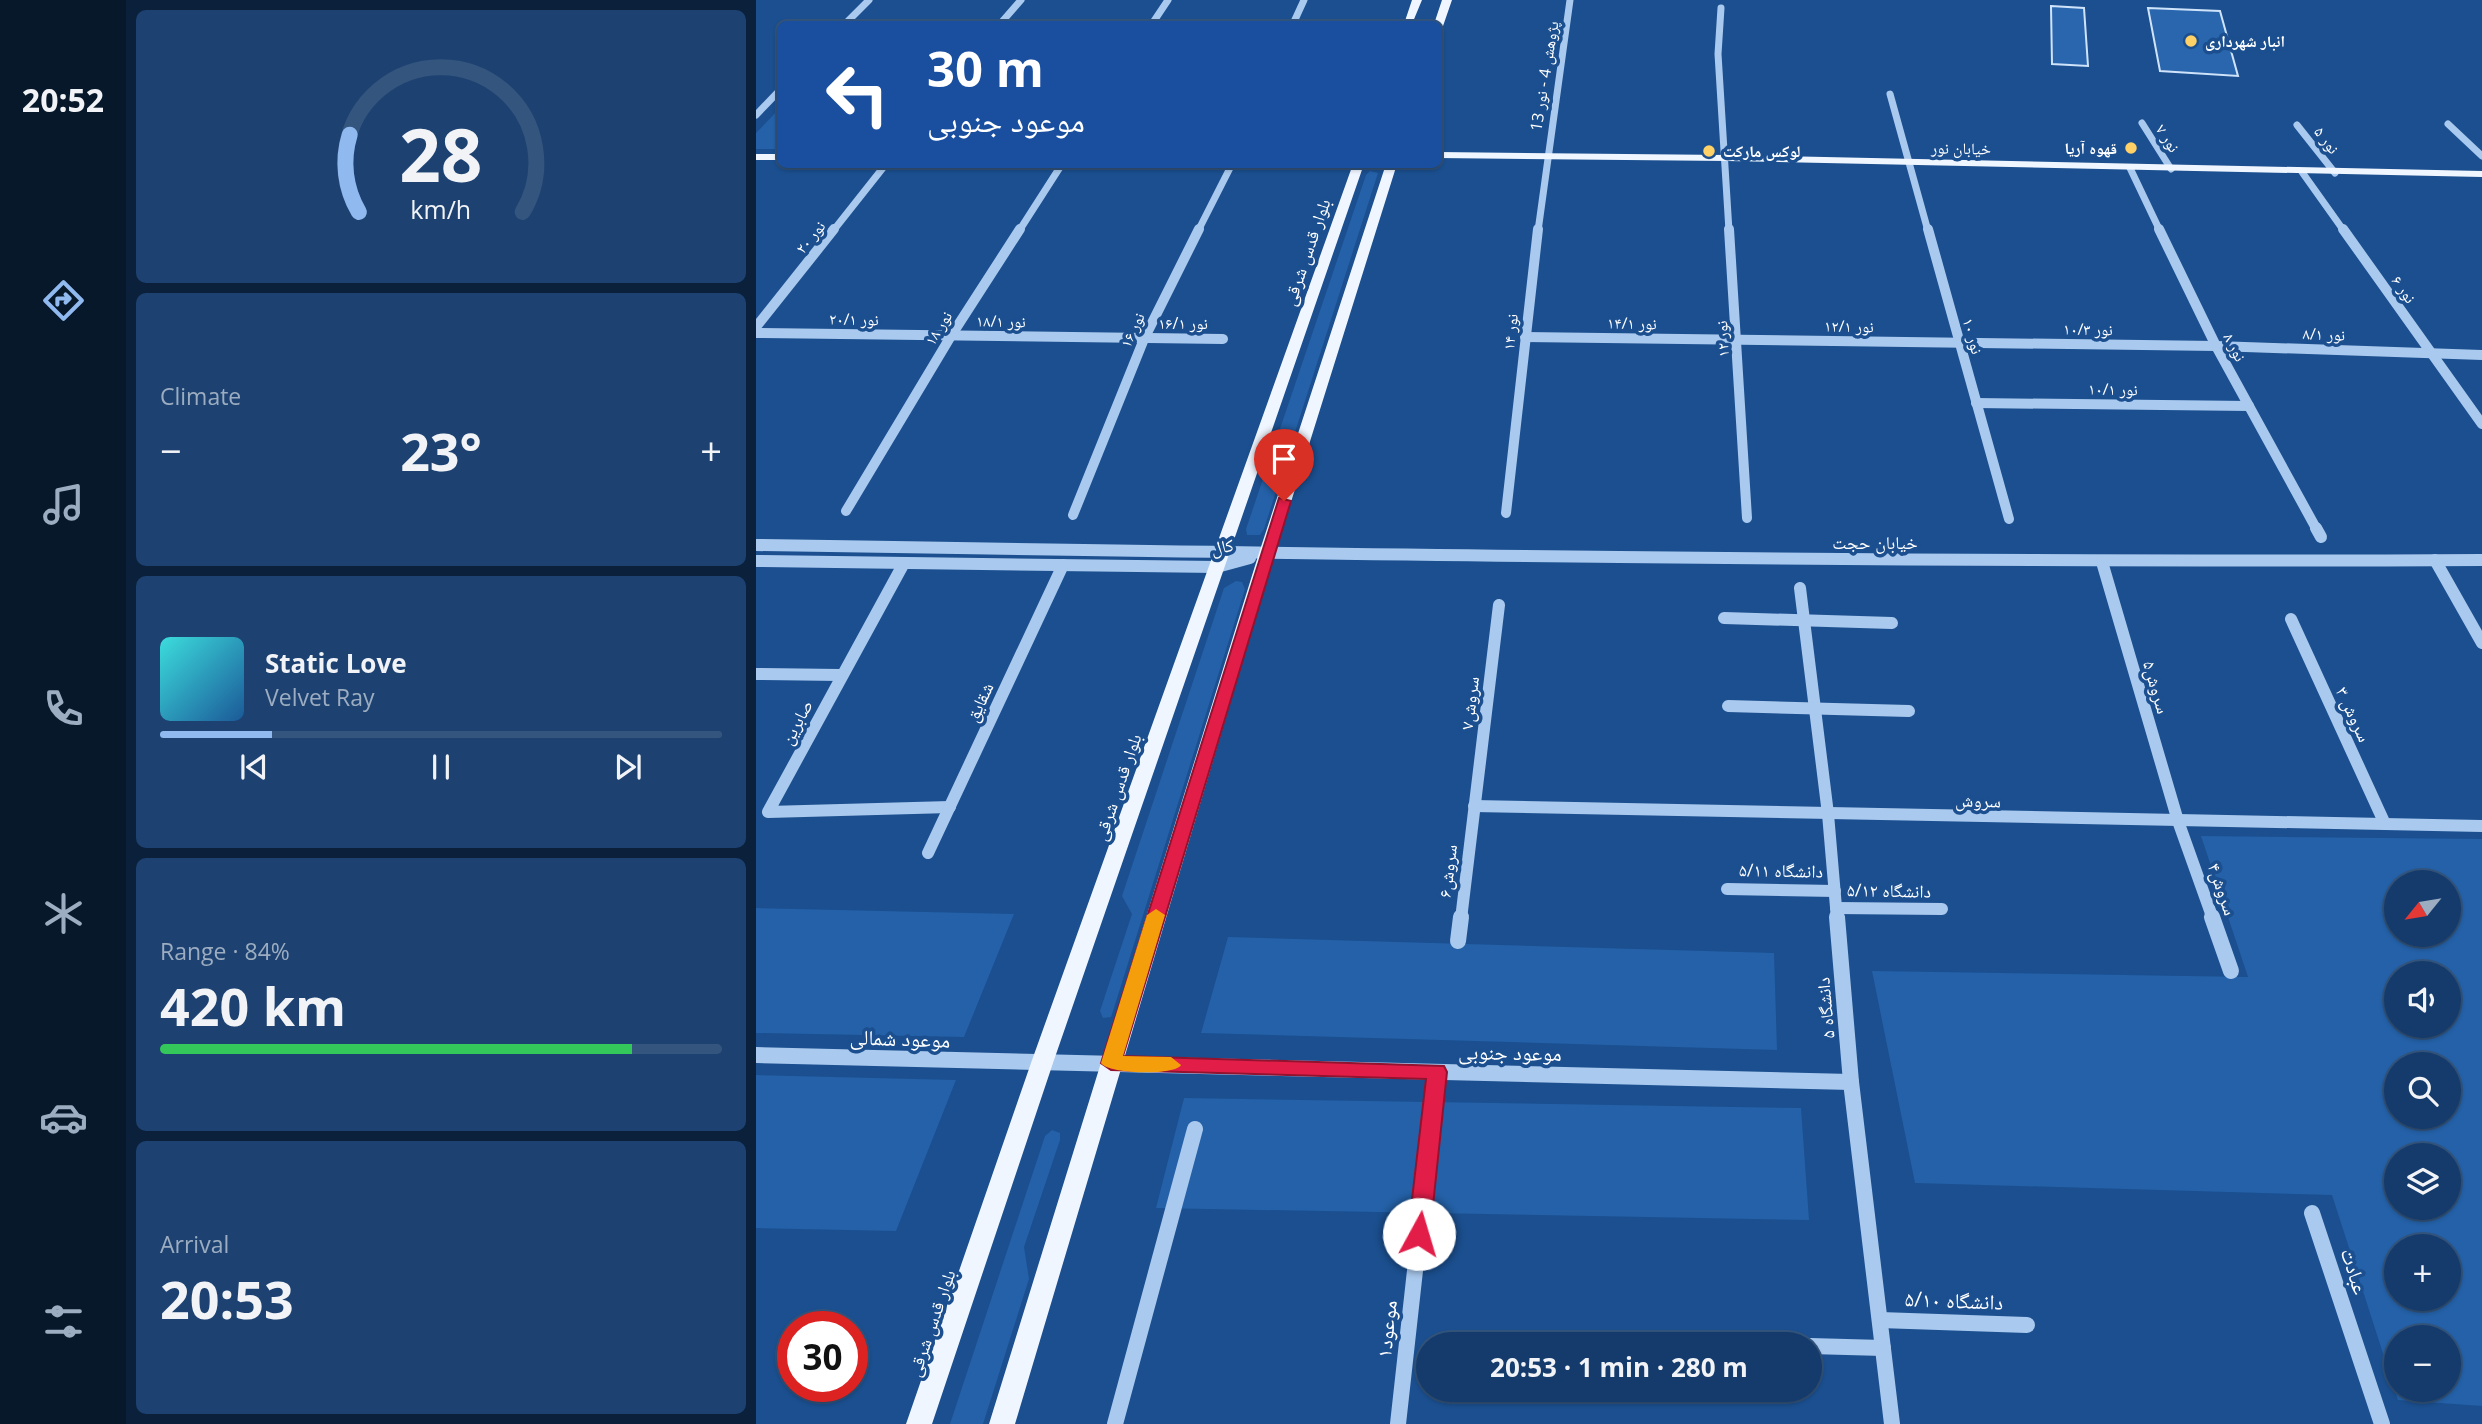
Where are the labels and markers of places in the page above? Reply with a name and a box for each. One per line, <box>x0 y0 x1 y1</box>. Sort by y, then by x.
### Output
place label: انبار شهرداری <box>2205 30 2285 52</box>
marker: انبار شهرداری <box>2183 33 2199 49</box>
place label: قهوه آریا <box>2064 137 2117 159</box>
place label: لوکس مارکت <box>1723 140 1801 162</box>
marker: قهوه آریا <box>2123 140 2139 156</box>
marker: لوکس مارکت <box>1701 143 1717 159</box>
pin <box>1254 429 1314 501</box>

